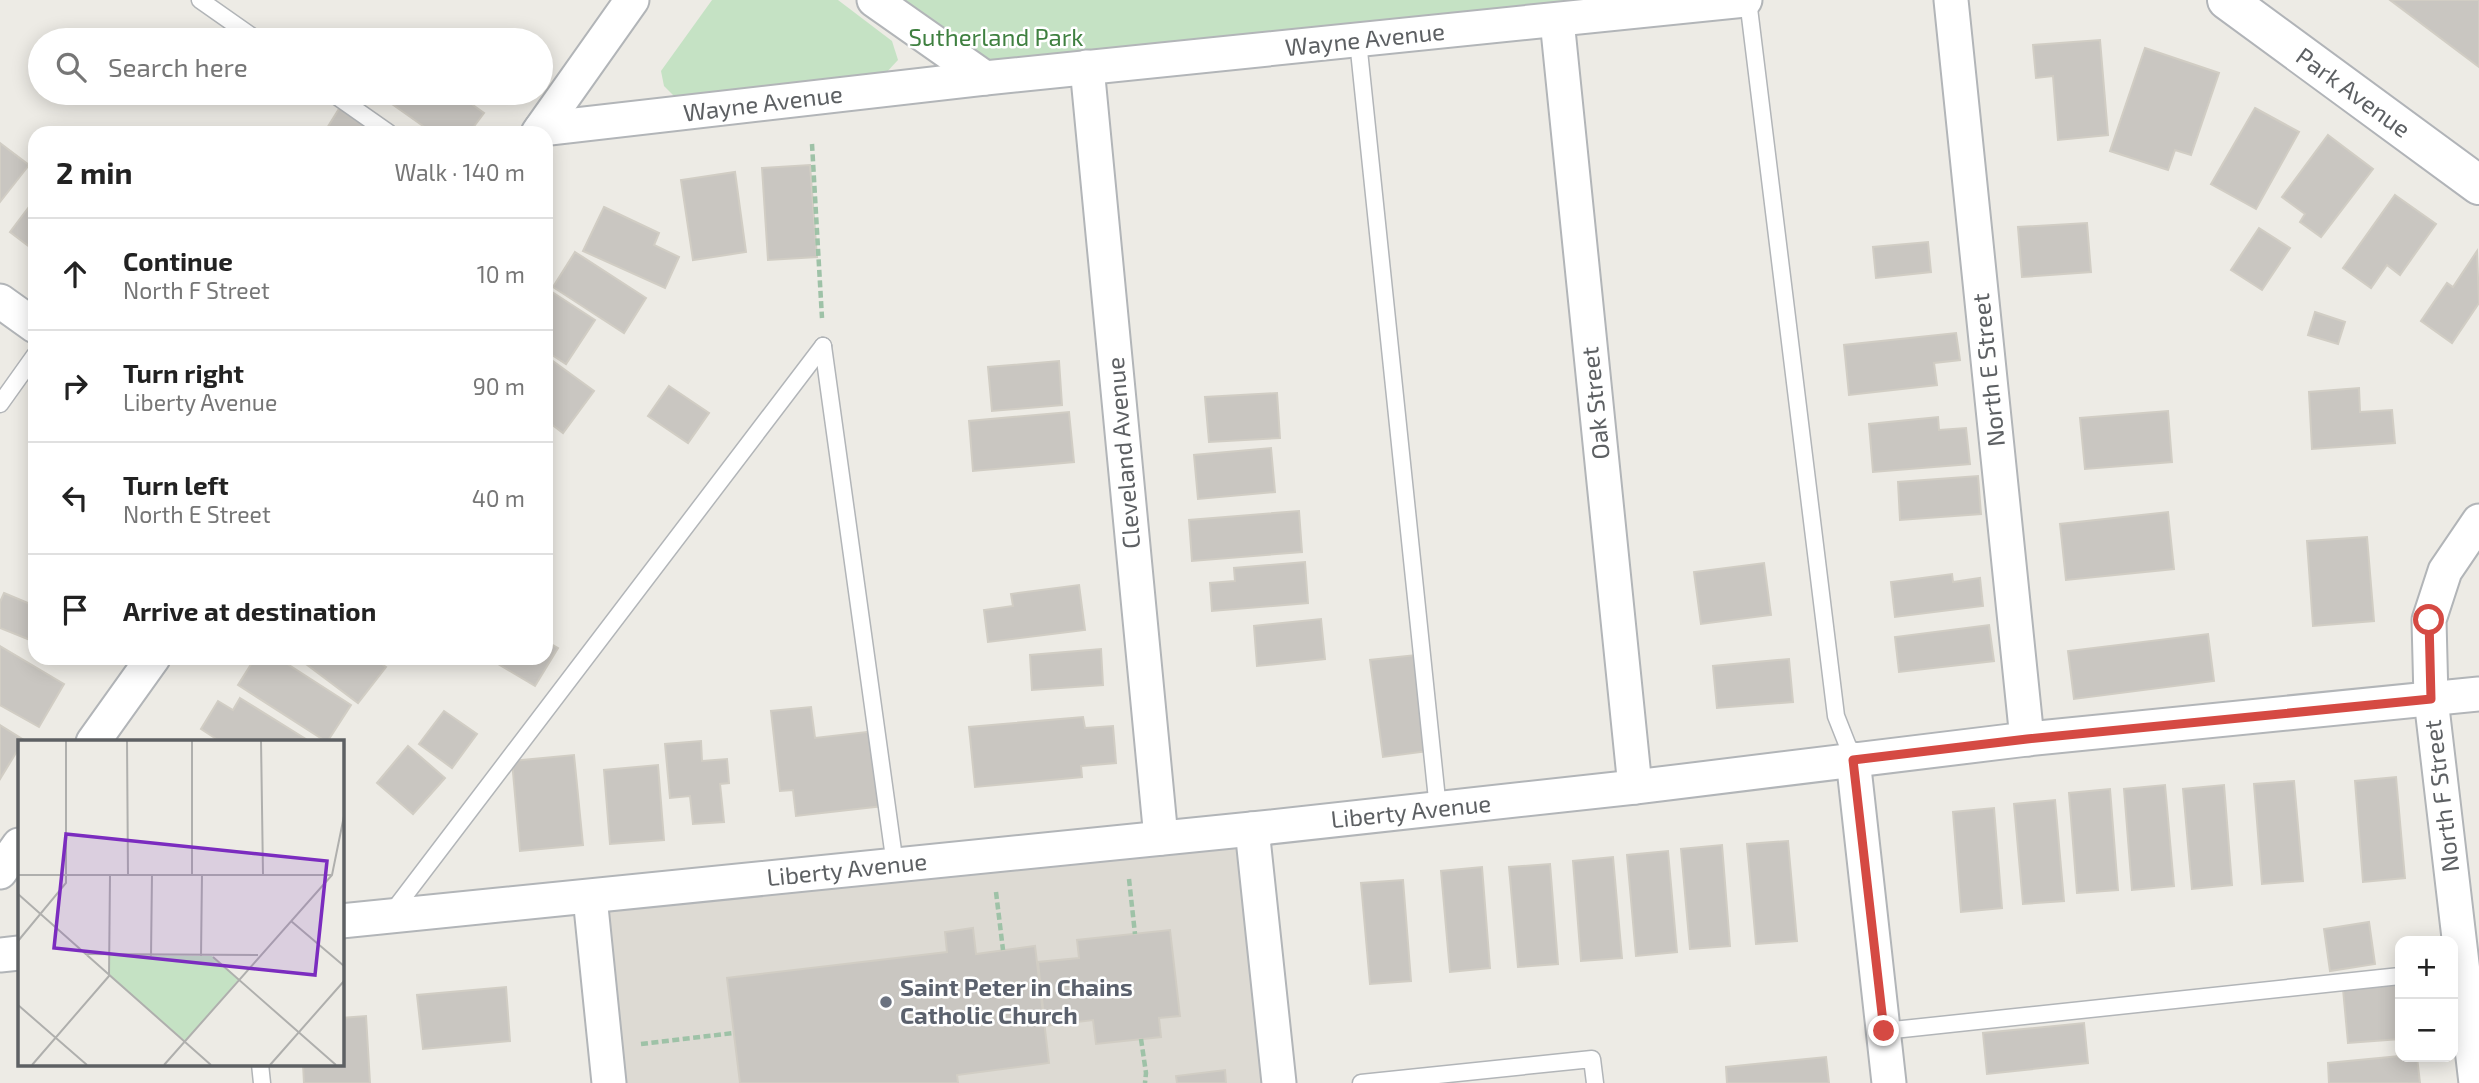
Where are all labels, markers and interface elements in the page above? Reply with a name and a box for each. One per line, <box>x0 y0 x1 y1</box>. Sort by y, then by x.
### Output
street label: Wayne Avenue <box>1284 16 1446 61</box>
park label: Sutherland Park <box>908 22 1084 51</box>
search box <box>28 28 553 105</box>
street label: Park Avenue <box>2291 41 2417 143</box>
icon: search <box>52 48 90 86</box>
text: Search here <box>108 51 248 82</box>
street label: Wayne Avenue <box>681 78 844 127</box>
text: 2 min <box>56 154 133 190</box>
text: Walk · 140 m <box>394 158 525 186</box>
text: Continue <box>123 245 233 276</box>
icon: ahead <box>56 255 94 293</box>
text: 10 m <box>477 260 525 288</box>
text: North F Street <box>123 276 270 304</box>
street label: North E Street <box>1965 292 2010 448</box>
street label: Oak Street <box>1574 345 1615 461</box>
street label: Cleveland Avenue <box>1100 356 1145 550</box>
text: Turn right <box>123 357 244 388</box>
icon: right <box>56 367 94 405</box>
text: 90 m <box>473 372 525 400</box>
text: Liberty Avenue <box>123 388 277 416</box>
text: Turn left <box>123 469 229 500</box>
icon: left <box>56 479 94 517</box>
text: 40 m <box>472 484 525 512</box>
text: North E Street <box>123 500 271 528</box>
icon: arrive <box>56 591 94 629</box>
text: Arrive at destination <box>123 595 376 626</box>
route start <box>2413 604 2444 635</box>
street label: North F Street <box>2417 718 2464 874</box>
inset map <box>18 740 343 1066</box>
street label: Liberty Avenue <box>1329 788 1492 833</box>
street label: Liberty Avenue <box>765 846 928 891</box>
map controls <box>2395 936 2458 1062</box>
button: + <box>2395 936 2458 999</box>
place label: Saint Peter in Chains Catholic Church <box>900 972 1133 1029</box>
marker: Saint Peter in Chains Catholic Church <box>878 994 894 1010</box>
button: − <box>2395 999 2458 1062</box>
route end <box>1868 1015 1899 1046</box>

